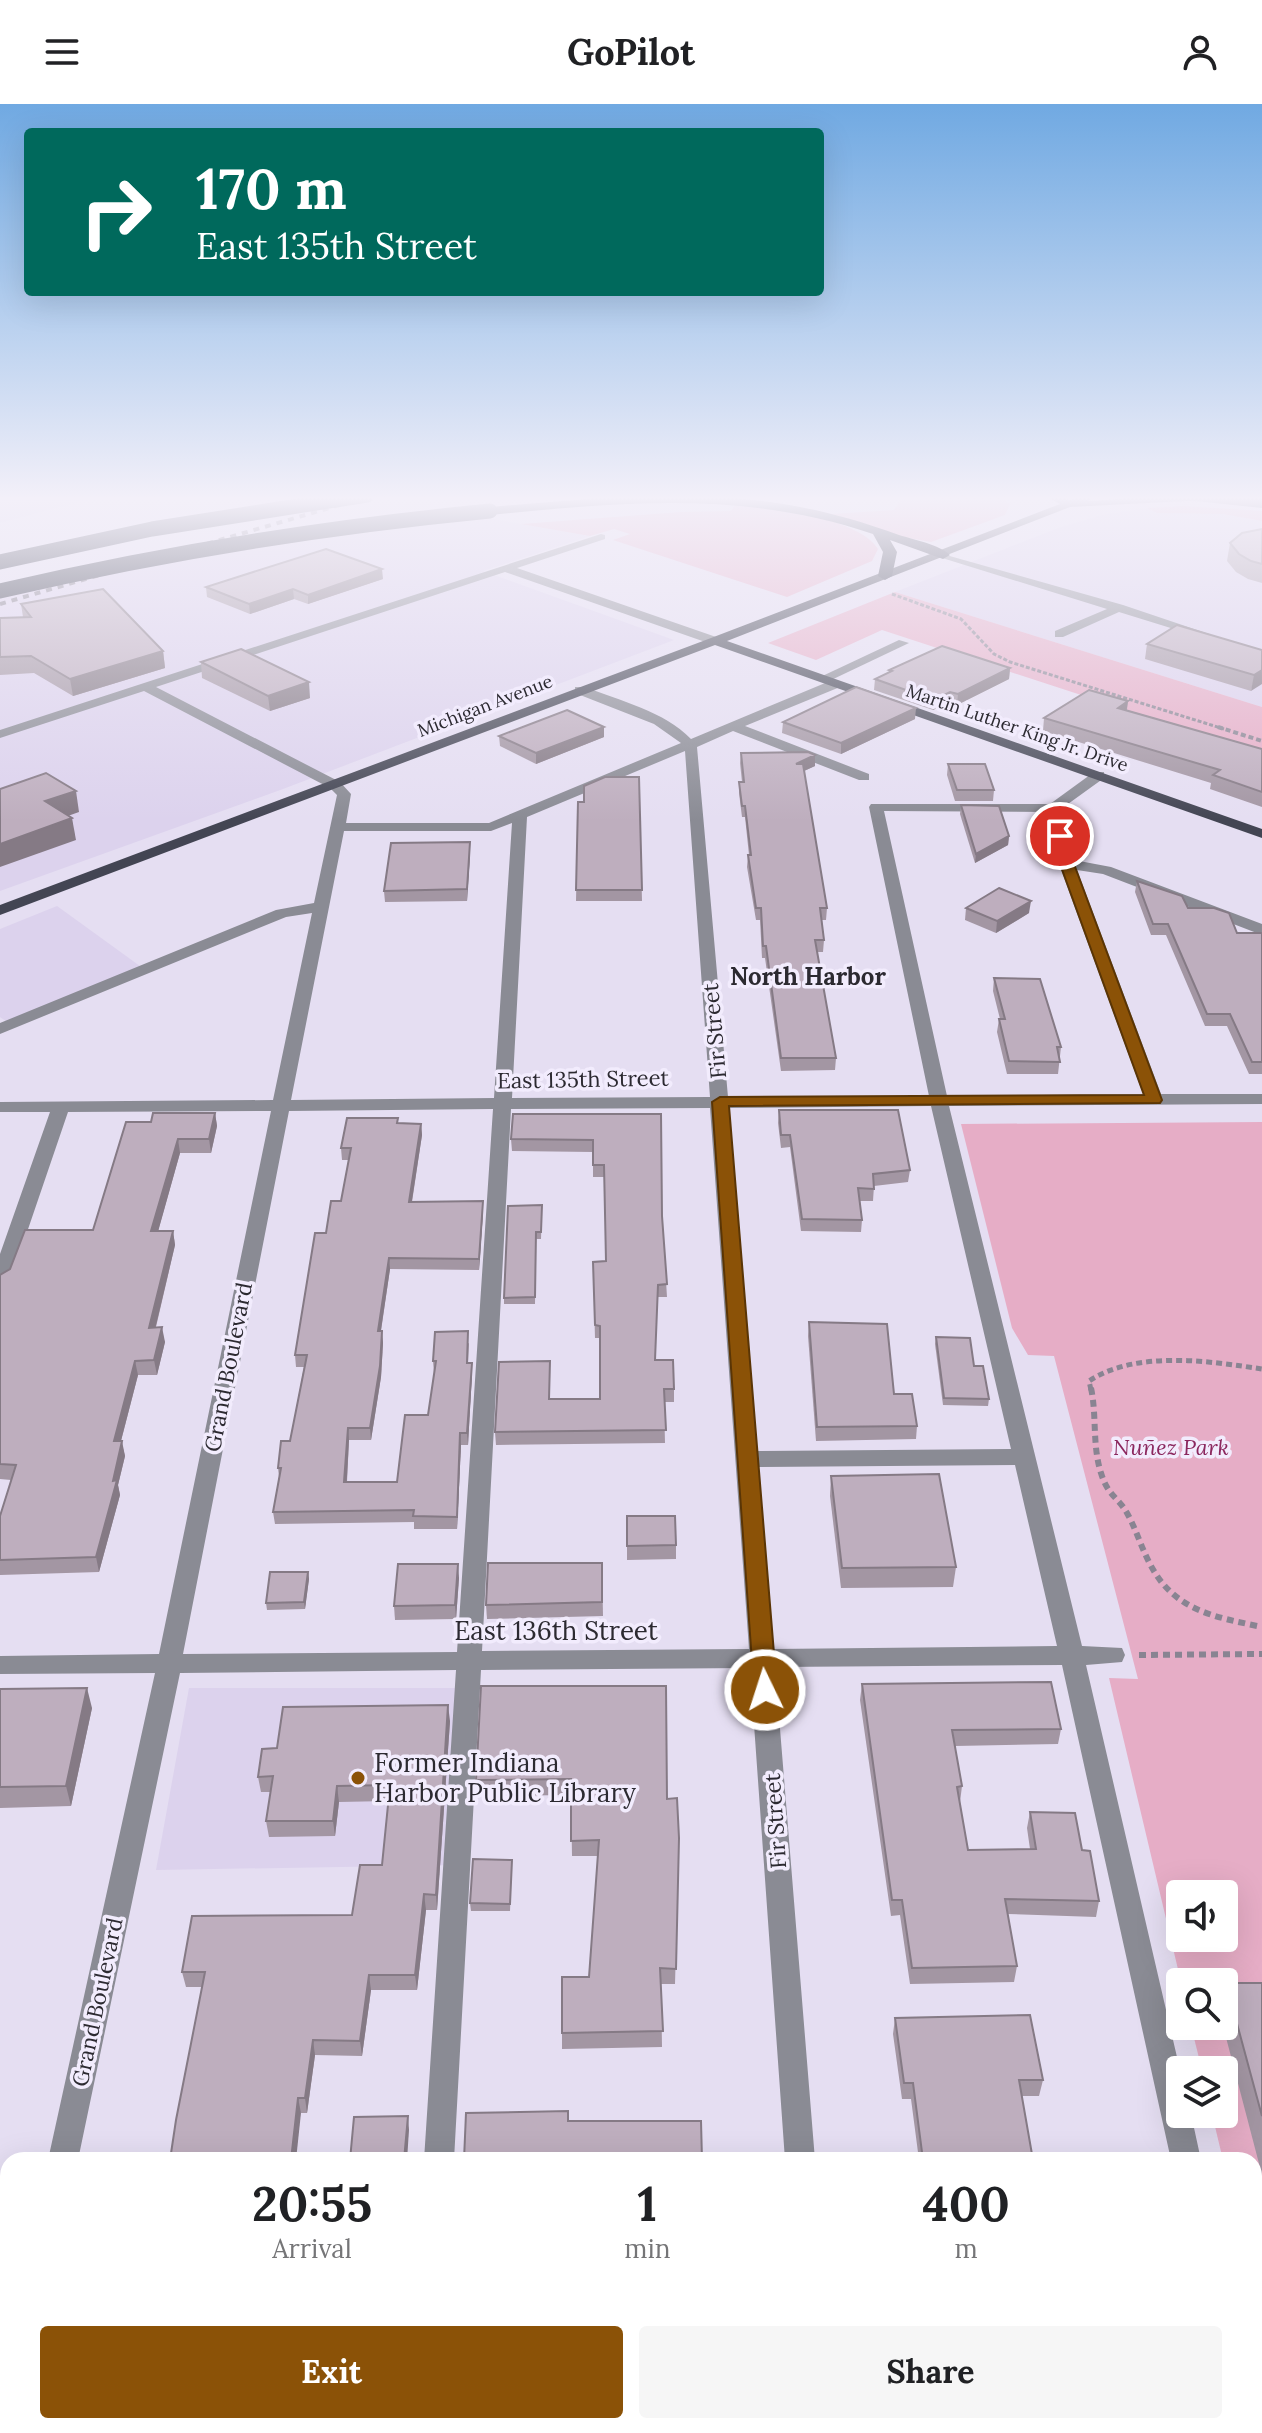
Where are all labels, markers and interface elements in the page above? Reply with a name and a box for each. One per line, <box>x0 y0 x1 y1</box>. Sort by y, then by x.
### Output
text: GoPilot <box>567 29 695 75</box>
icon: menu <box>40 30 84 74</box>
icon: person <box>1178 30 1222 74</box>
text: 170 m <box>196 153 347 224</box>
icon: right <box>64 160 168 264</box>
text: East 135th Street <box>196 223 477 269</box>
street label: Michigan Avenue <box>414 669 556 742</box>
street label: Martin Luther King Jr. Drive <box>903 679 1132 776</box>
pin <box>1026 802 1094 870</box>
icon: arrive <box>1038 814 1082 858</box>
district label: North Harbor <box>730 961 886 992</box>
street label: Fir Street <box>696 982 732 1080</box>
street label: East 135th Street <box>497 1063 670 1094</box>
street label: Grand Boulevard <box>198 1280 258 1454</box>
park label: Nuñez Park <box>1113 1433 1229 1461</box>
street label: East 136th Street <box>454 1614 658 1647</box>
position arrow <box>723 1648 807 1732</box>
place label: Former Indiana Harbor Public Library <box>374 1746 636 1809</box>
marker: Former Indiana Harbor Public Library <box>349 1769 367 1787</box>
street label: Fir Street <box>758 1772 792 1870</box>
map controls <box>1166 1880 1238 2128</box>
button: sound <box>1166 1880 1238 1952</box>
street label: Grand Boulevard <box>65 1915 129 2089</box>
button: search <box>1166 1968 1238 2040</box>
button: layers <box>1166 2056 1238 2128</box>
text: 20:55 <box>252 2173 372 2234</box>
text: 1 <box>638 2173 657 2234</box>
text: 400 <box>923 2173 1010 2234</box>
text: Arrival <box>272 2232 352 2265</box>
text: min <box>624 2232 670 2265</box>
text: m <box>955 2232 978 2265</box>
button: Exit <box>40 2326 623 2418</box>
button: Share <box>639 2326 1222 2418</box>

